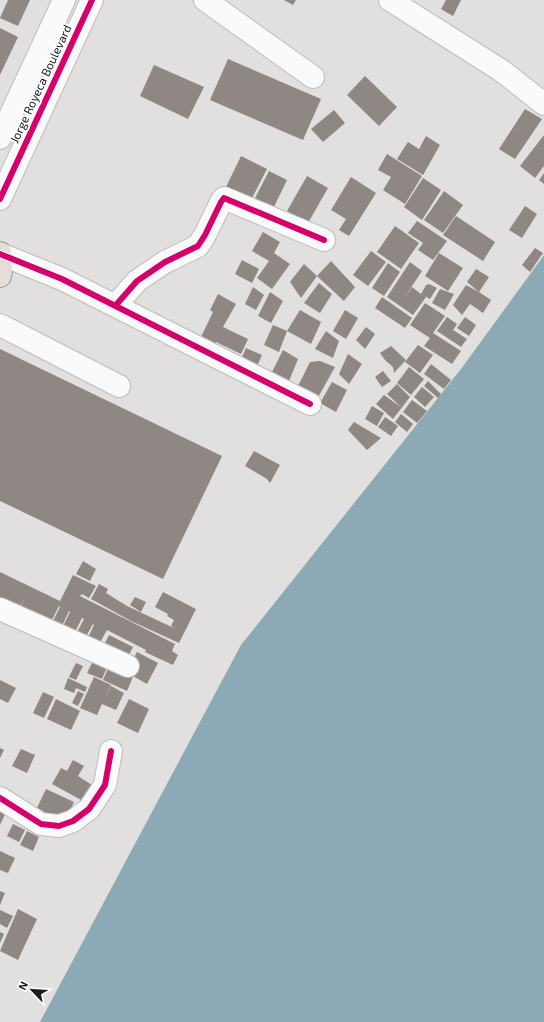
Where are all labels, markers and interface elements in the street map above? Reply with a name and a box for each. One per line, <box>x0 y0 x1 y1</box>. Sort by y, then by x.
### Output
street label: Jorge Royeca Boulevard <box>7 22 74 145</box>
north arrow <box>12 970 52 1010</box>
text: N <box>15 979 30 992</box>

